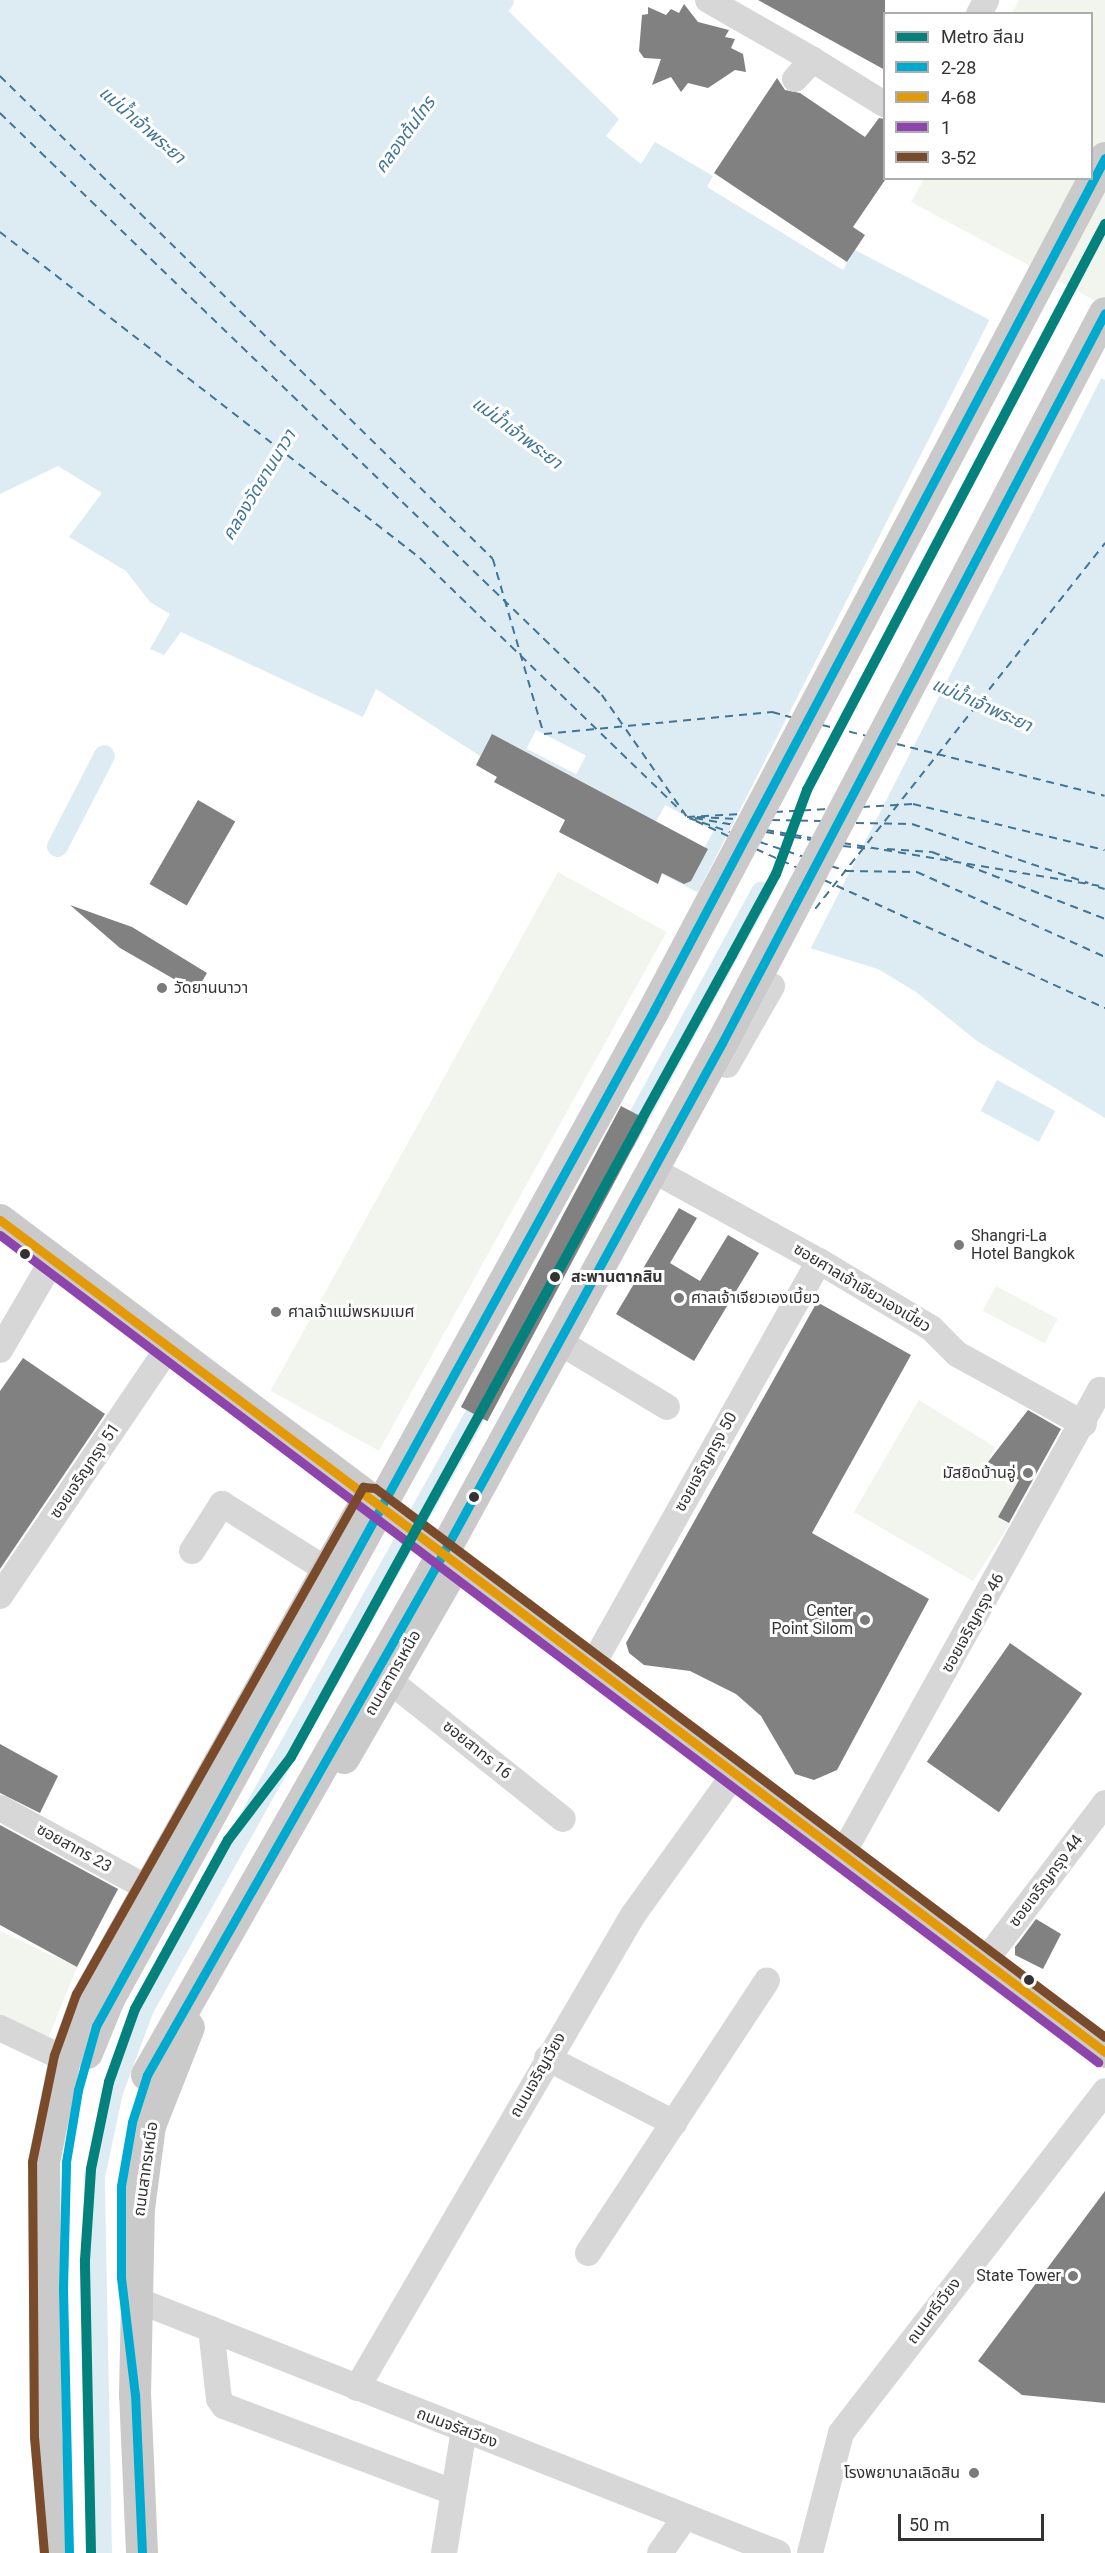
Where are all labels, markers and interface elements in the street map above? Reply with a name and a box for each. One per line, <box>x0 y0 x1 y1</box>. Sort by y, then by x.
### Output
legend <box>883 12 1093 180</box>
text: Metro สีลม <box>941 26 1024 47</box>
text: 2-28 <box>941 57 976 78</box>
water label: แม่น้ำเจ้าพระยา <box>95 82 189 168</box>
text: 4-68 <box>941 87 976 108</box>
water label: คลองต้นไทร <box>370 93 440 177</box>
text: 1 <box>941 117 951 138</box>
text: 3-52 <box>941 147 976 168</box>
water label: แม่น้ำเจ้าพระยา <box>468 392 566 474</box>
water label: คลองวัดยานนาวา <box>218 426 300 544</box>
water label: แม่น้ำเจ้าพระยา <box>929 673 1035 737</box>
place label: วัดยานนาวา <box>174 978 248 998</box>
marker: วัดยานนาวา <box>155 981 169 995</box>
place label: Shangri-La Hotel Bangkok <box>971 1226 1075 1264</box>
marker: Shangri-La Hotel Bangkok <box>952 1238 966 1252</box>
street label: ซอยศาลเจ้าเจียวเองเบี้ยว <box>790 1239 934 1337</box>
unlabelled marker <box>19 1248 31 1260</box>
marker: สะพานตากสิน <box>544 1266 566 1288</box>
place label: สะพานตากสิน <box>571 1267 663 1287</box>
place label: ศาลเจ้าเจียวเองเบี้ยว <box>691 1288 820 1308</box>
marker: ศาลเจ้าเจียวเองเบี้ยว <box>672 1291 686 1305</box>
place label: ศาลเจ้าแม่พรหมเมศ <box>288 1302 415 1322</box>
marker: ศาลเจ้าแม่พรหมเมศ <box>269 1305 283 1319</box>
street label: ซอยเจริญกรุง 50 <box>671 1409 741 1515</box>
street label: ซอยเจริญกรุง 51 <box>46 1420 124 1522</box>
place label: มัสยิดบ้านอู่ <box>943 1463 1016 1483</box>
marker: มัสยิดบ้านอู่ <box>1021 1466 1035 1480</box>
unlabelled marker <box>468 1491 480 1503</box>
street label: ซอยเจริญกรุง 46 <box>938 1570 1008 1676</box>
place label: Center Point Silom <box>772 1601 853 1639</box>
marker: Center Point Silom <box>858 1613 872 1627</box>
street label: ถนนสาทรเหนือ <box>361 1627 425 1719</box>
street label: ซอยสาทร 16 <box>439 1717 515 1783</box>
street label: ซอยสาทร 23 <box>33 1820 115 1876</box>
street label: ซอยเจริญกรุง 44 <box>1005 1831 1087 1931</box>
unlabelled marker <box>1023 1974 1035 1986</box>
street label: ถนนเจริญเวียง <box>506 2029 570 2121</box>
street label: ถนนสาทรเหนือ <box>130 2120 162 2218</box>
place label: State Tower <box>976 2266 1061 2286</box>
marker: State Tower <box>1066 2269 1080 2283</box>
street label: ถนนศรีเวียง <box>903 2274 965 2348</box>
street label: ถนนจรัสเวียง <box>414 2404 500 2452</box>
place label: โรงพยาบาลเลิดสิน <box>844 2463 960 2483</box>
marker: โรงพยาบาลเลิดสิน <box>965 2464 983 2482</box>
scale bar <box>901 2502 1046 2540</box>
text: 50 m <box>909 2514 949 2535</box>

